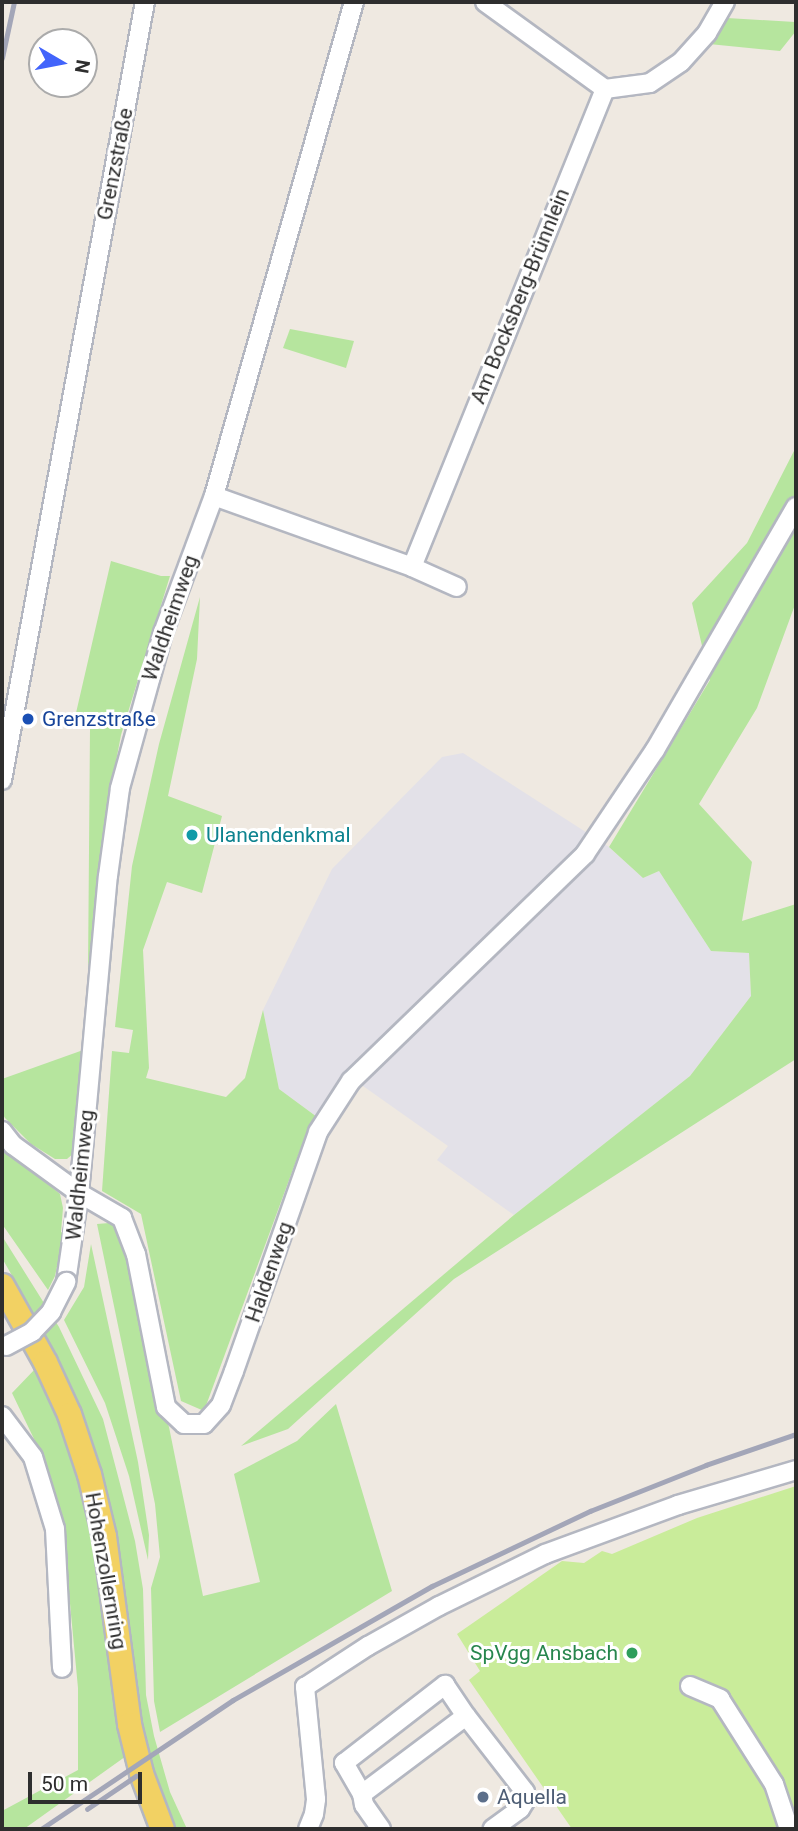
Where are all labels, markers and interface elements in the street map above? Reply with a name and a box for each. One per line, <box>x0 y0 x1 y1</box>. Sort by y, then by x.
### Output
north arrow <box>28 28 98 98</box>
text: N <box>70 58 95 75</box>
street label: Grenzstraße <box>92 106 138 222</box>
street label: Am Bocksberg-Brünnlein <box>465 185 575 407</box>
street label: Waldheimweg <box>137 552 203 684</box>
place label: Grenzstraße <box>42 706 156 732</box>
marker: Grenzstraße <box>20 711 36 727</box>
place label: Ulanendenkmal <box>206 822 351 848</box>
marker: Ulanendenkmal <box>184 827 200 843</box>
street label: Waldheimweg <box>61 1108 99 1242</box>
street label: Haldenweg <box>240 1218 298 1326</box>
street label: Hohenzollernring <box>80 1490 132 1652</box>
place label: SpVgg Ansbach <box>470 1640 618 1666</box>
marker: SpVgg Ansbach <box>624 1645 640 1661</box>
scale bar <box>32 1758 145 1802</box>
text: 50 m <box>41 1772 88 1796</box>
place label: Aquella <box>497 1784 567 1810</box>
marker: Aquella <box>475 1789 491 1805</box>

